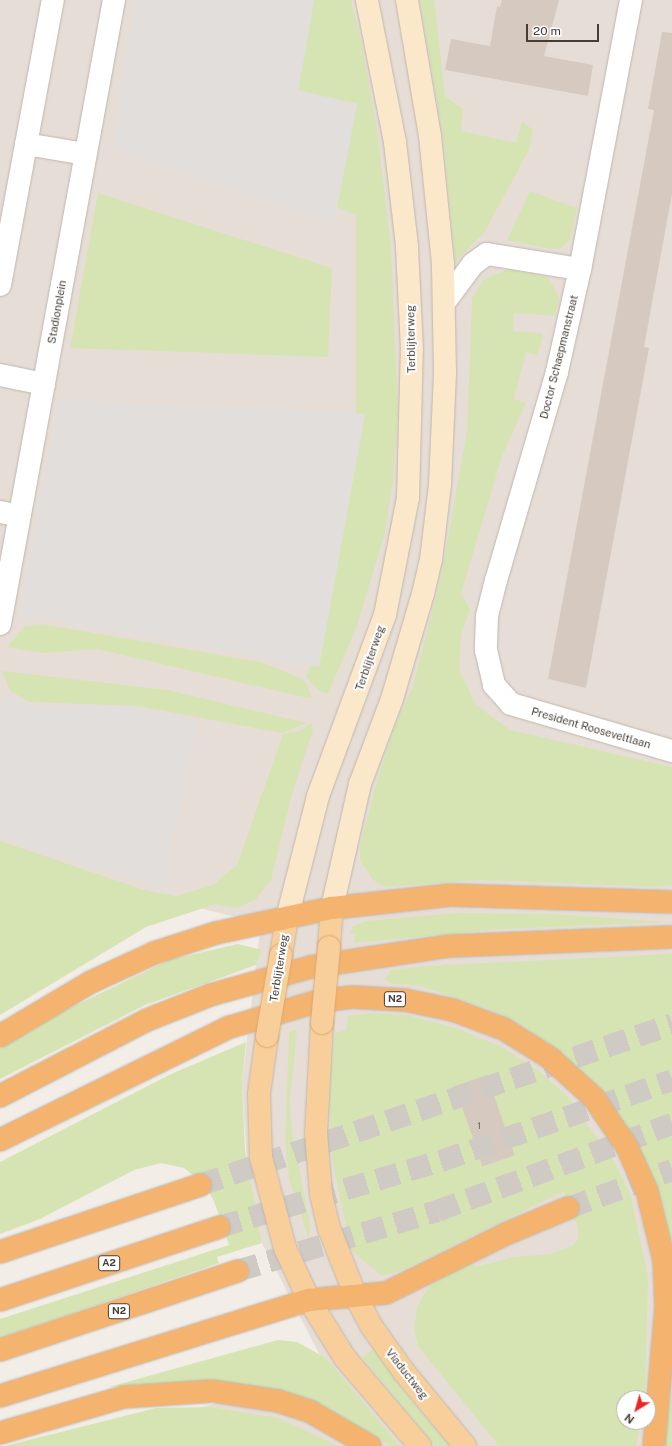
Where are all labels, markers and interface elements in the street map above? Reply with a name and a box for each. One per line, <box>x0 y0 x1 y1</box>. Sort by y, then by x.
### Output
scale bar <box>528 16 601 42</box>
text: 20 m <box>533 24 561 38</box>
street label: Stadionplein <box>45 279 69 345</box>
street label: Doctor Schaepmanstraat <box>537 294 581 420</box>
street label: Terblijterweg <box>404 305 418 373</box>
street label: Terblijterweg <box>353 624 387 692</box>
street label: President Rooseveltlaan <box>530 705 652 751</box>
street label: Terblijterweg <box>267 933 291 1003</box>
road number: N2 <box>383 991 407 1007</box>
house number: 1 <box>477 1121 481 1131</box>
road number: A2 <box>98 1255 120 1271</box>
road number: N2 <box>107 1303 131 1319</box>
street label: Viaductweg <box>383 1346 431 1402</box>
north arrow <box>616 1390 656 1430</box>
text: N <box>622 1411 636 1426</box>

